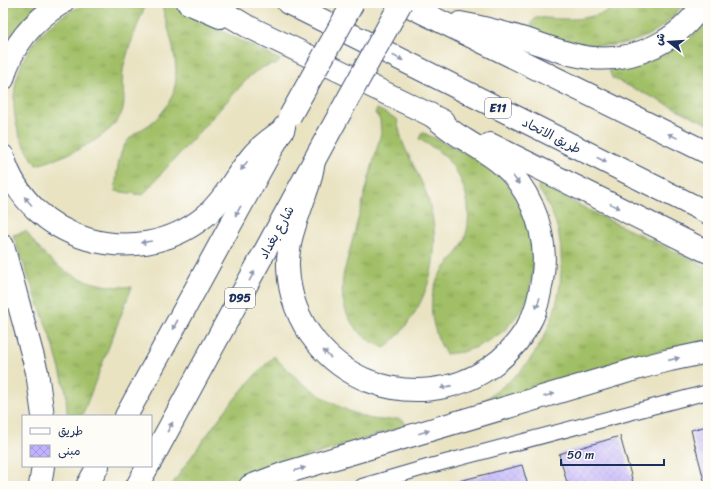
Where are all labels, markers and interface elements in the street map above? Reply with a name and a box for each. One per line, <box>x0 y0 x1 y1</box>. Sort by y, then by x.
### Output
north arrow <box>649 22 689 62</box>
text: ش <box>649 31 671 48</box>
one-way arrow <box>392 55 404 61</box>
road number: E11 <box>485 98 511 118</box>
street label: طريق الاتحاد <box>518 111 585 160</box>
one-way arrow <box>667 133 679 139</box>
one-way arrow <box>596 157 608 163</box>
one-way arrow <box>240 160 248 171</box>
one-way arrow <box>512 174 521 185</box>
one-way arrow <box>24 196 33 207</box>
street label: شارع بغداد <box>252 201 301 263</box>
one-way arrow <box>610 203 621 209</box>
one-way arrow <box>234 205 241 217</box>
one-way arrow <box>140 239 152 245</box>
one-way arrow <box>249 270 255 281</box>
road number: D95 <box>225 288 255 308</box>
one-way arrow <box>534 297 540 309</box>
one-way arrow <box>172 319 179 331</box>
one-way arrow <box>322 349 332 359</box>
one-way arrow <box>668 355 680 361</box>
one-way arrow <box>440 384 453 390</box>
one-way arrow <box>543 392 555 398</box>
legend <box>22 415 152 467</box>
text: طريق <box>58 420 83 442</box>
one-way arrow <box>166 421 173 432</box>
one-way arrow <box>419 429 431 435</box>
text: مبنى <box>58 440 81 462</box>
scale bar <box>561 441 664 467</box>
text: 50 m <box>567 444 594 466</box>
one-way arrow <box>294 466 306 472</box>

